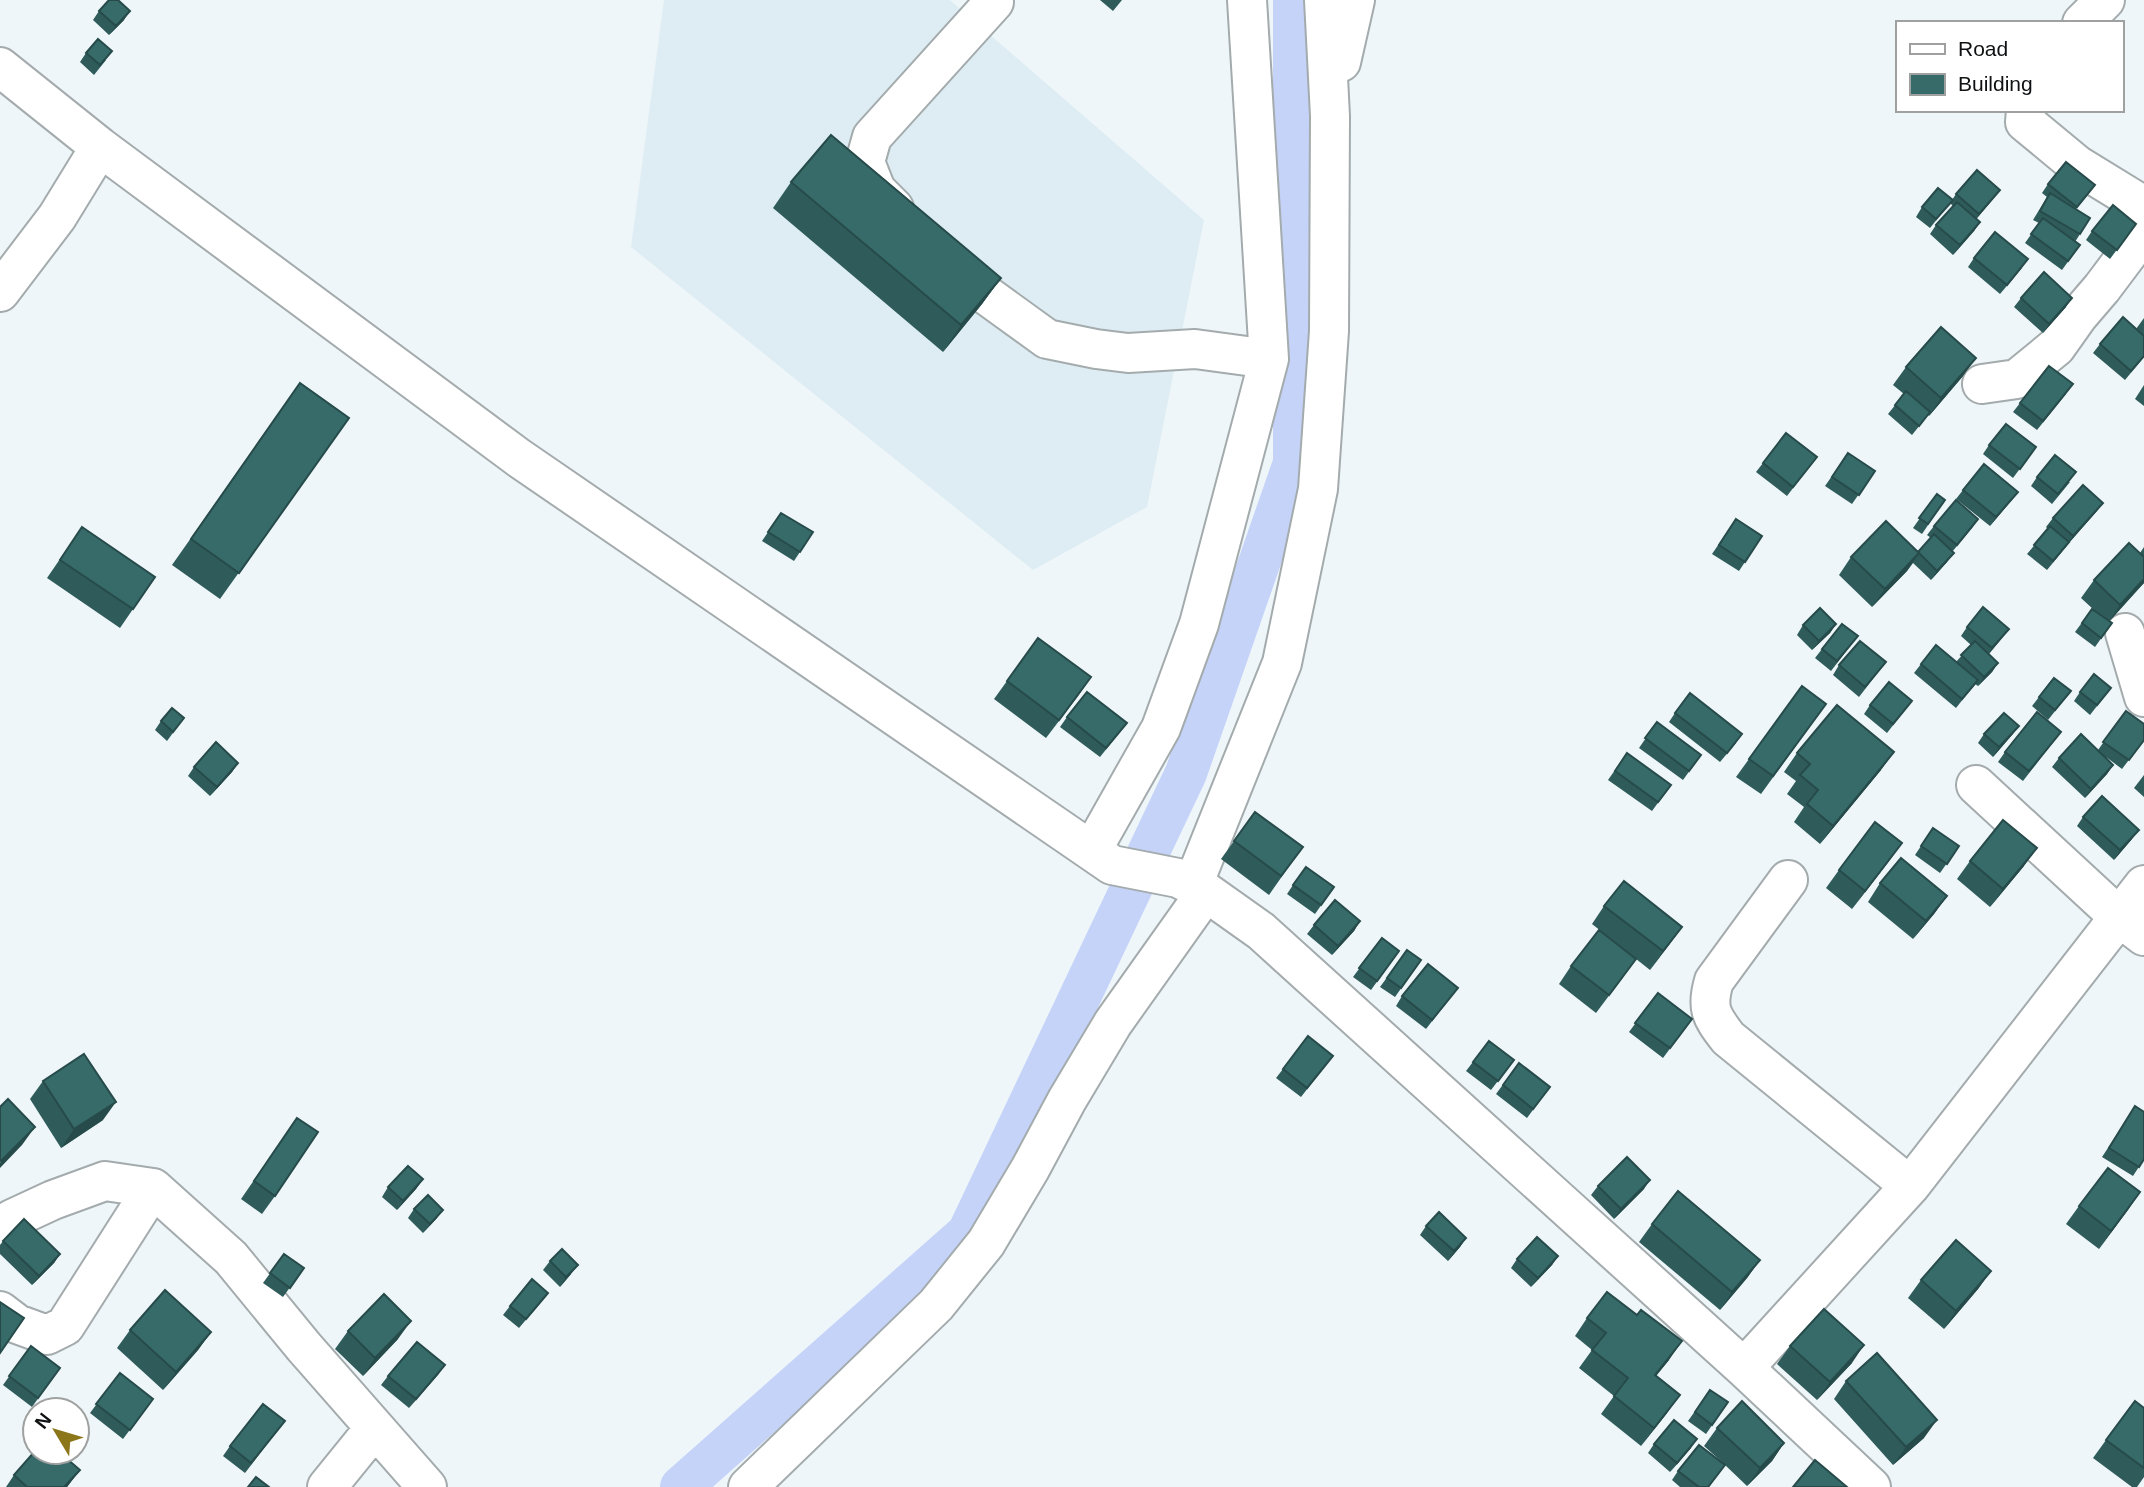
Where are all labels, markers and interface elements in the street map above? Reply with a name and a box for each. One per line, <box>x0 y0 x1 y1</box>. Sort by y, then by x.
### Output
legend <box>1896 21 2123 112</box>
text: Road <box>1958 37 2008 60</box>
text: Building <box>1958 72 2033 95</box>
north arrow <box>21 1396 91 1466</box>
text: N <box>30 1409 55 1433</box>

